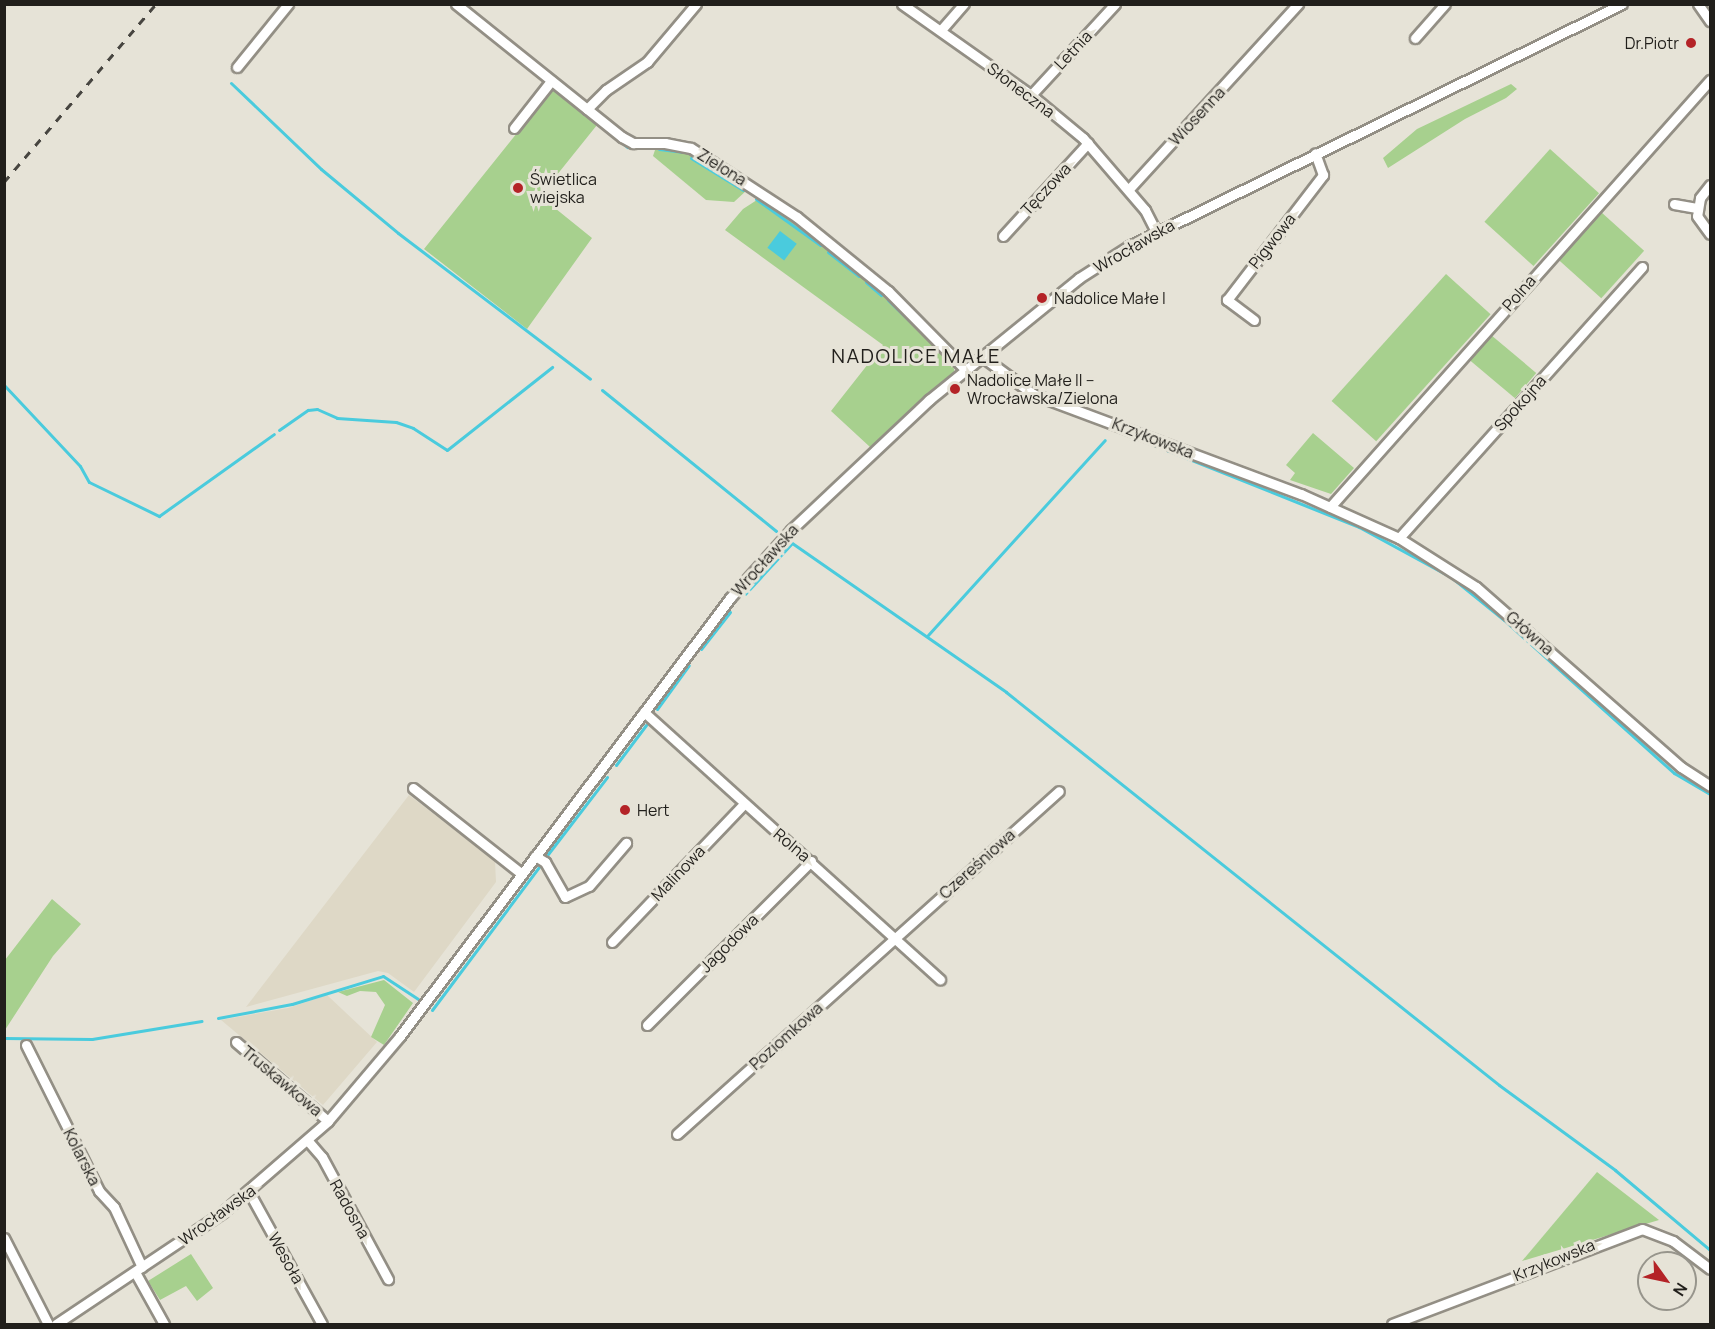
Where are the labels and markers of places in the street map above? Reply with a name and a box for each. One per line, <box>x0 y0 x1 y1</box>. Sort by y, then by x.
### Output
place label: Dr.Piotr <box>1625 33 1679 53</box>
marker: Dr.Piotr <box>1684 36 1698 50</box>
place label: Świetlica wiejska <box>530 169 597 207</box>
marker: Świetlica wiejska <box>511 181 525 195</box>
place label: Nadolice Małe I <box>1054 288 1166 308</box>
marker: Nadolice Małe I <box>1035 291 1049 305</box>
place label: Nadolice Małe II – Wrocławska/Zielona <box>967 370 1118 408</box>
marker: Nadolice Małe II – Wrocławska/Zielona <box>948 382 962 396</box>
place label: Hert <box>637 800 669 820</box>
marker: Hert <box>618 803 632 817</box>

